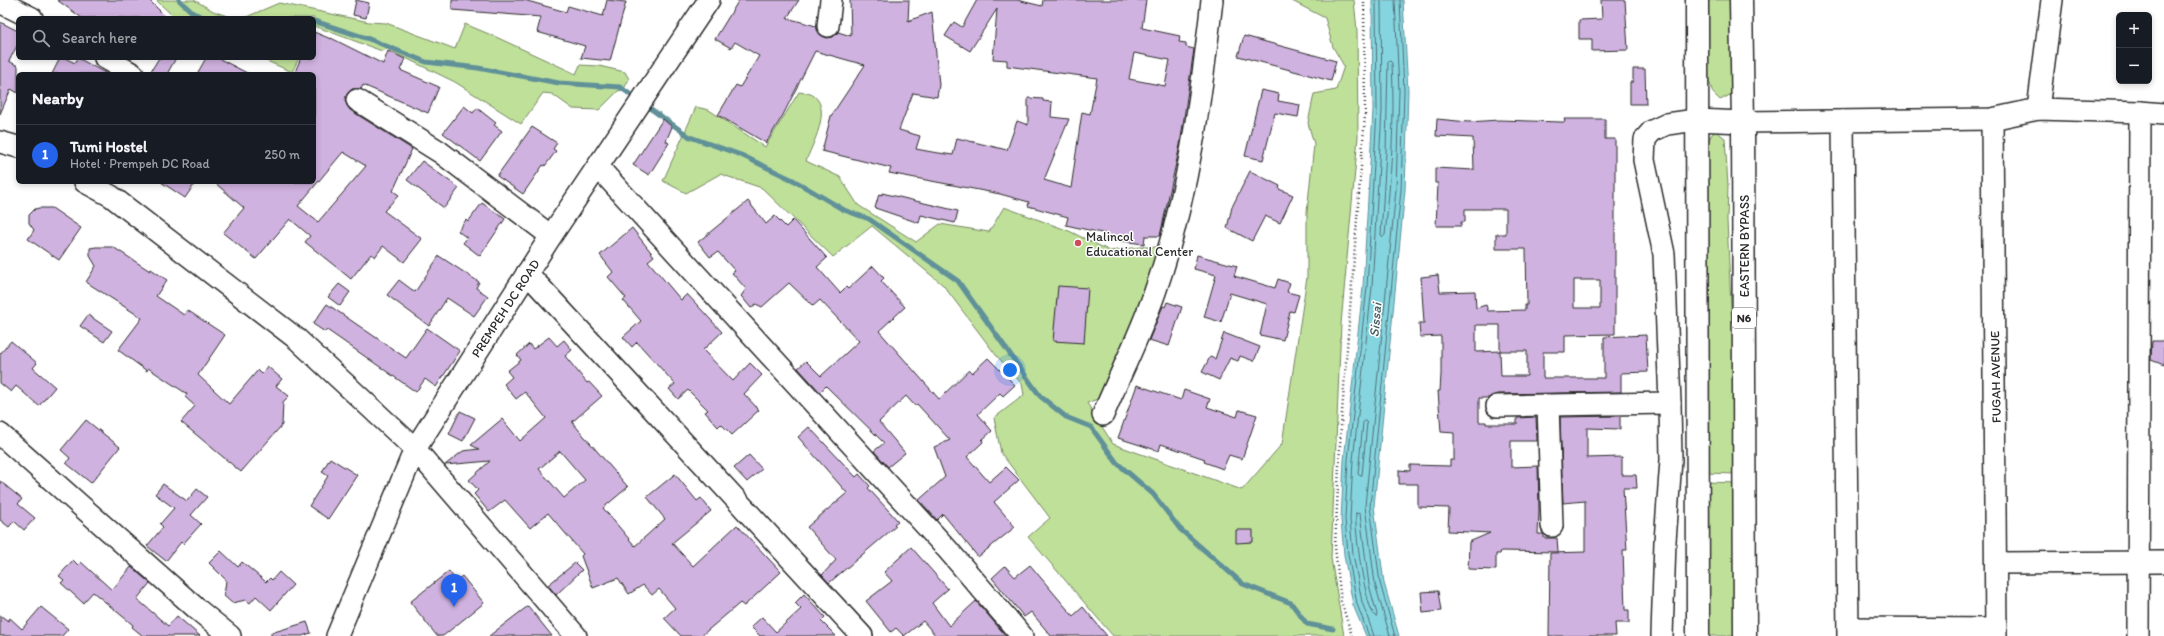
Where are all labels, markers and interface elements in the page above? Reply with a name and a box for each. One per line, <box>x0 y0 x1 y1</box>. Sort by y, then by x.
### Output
map controls <box>2116 12 2152 84</box>
button: + <box>2116 12 2152 48</box>
search box <box>16 16 316 60</box>
icon: search <box>30 27 52 49</box>
text: Search here <box>62 29 137 47</box>
button: − <box>2116 48 2152 84</box>
text: Nearby <box>32 88 84 108</box>
text: Tumi Hostel <box>70 138 147 156</box>
text: 1 <box>42 147 48 162</box>
text: 250 m <box>264 147 300 162</box>
text: Hotel · Prempeh DC Road <box>70 156 210 171</box>
street label: EASTERN BYPASS <box>1737 195 1752 297</box>
place label: Malincol Educational Center <box>1086 229 1193 259</box>
marker: Malincol Educational Center <box>1073 238 1083 248</box>
street label: PREMPEH DC ROAD <box>468 256 543 360</box>
water label: Sissai <box>1366 301 1386 338</box>
road number: N6 <box>1732 308 1756 328</box>
street label: FUGAH AVENUE <box>1987 331 2004 423</box>
your location <box>1000 360 1020 380</box>
pin: 1 <box>441 574 467 607</box>

